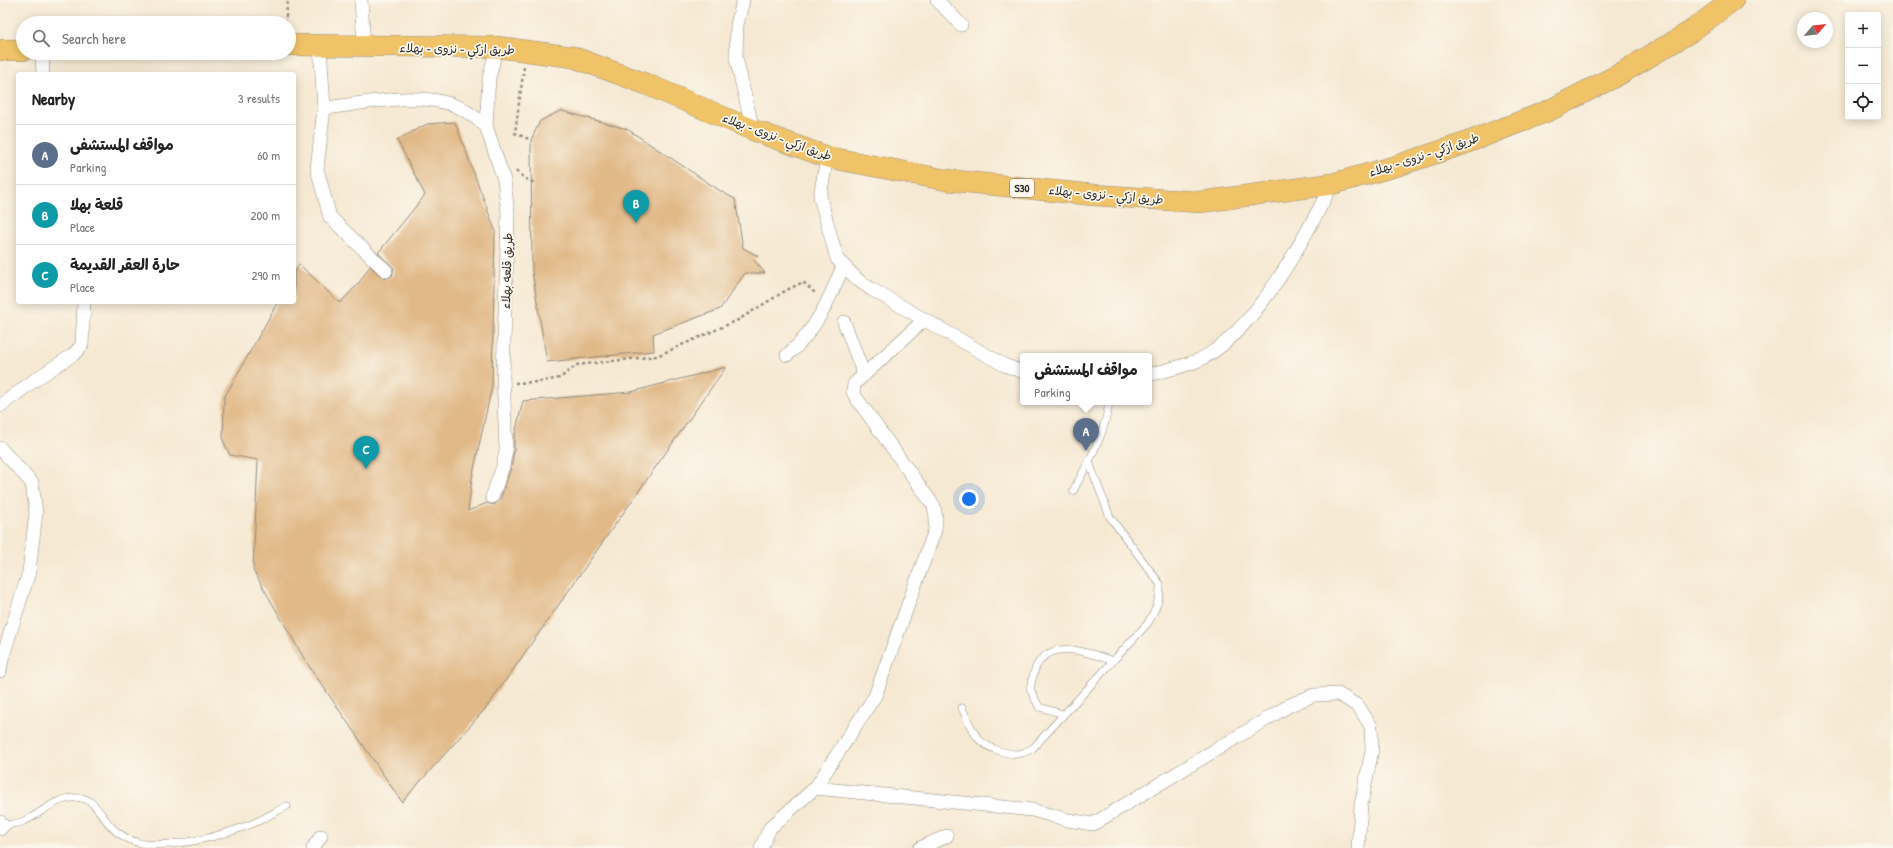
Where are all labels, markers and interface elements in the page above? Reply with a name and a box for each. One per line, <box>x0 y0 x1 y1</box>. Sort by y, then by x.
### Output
north arrow <box>1797 12 1833 48</box>
map controls <box>1845 12 1881 120</box>
button: + <box>1845 12 1881 48</box>
search box <box>16 16 296 60</box>
icon: search <box>30 27 52 49</box>
text: Search here <box>62 28 126 49</box>
street label: طريق ازكي - نزوى - بهلاء <box>399 39 515 61</box>
button: − <box>1845 48 1881 84</box>
button: locate <box>1845 84 1881 120</box>
text: Nearby <box>32 87 75 110</box>
text: 3 results <box>238 89 280 107</box>
street label: طريق ازكي - نزوى - بهلاء <box>719 109 834 167</box>
street label: طريق ازكي - نزوى - بهلاء <box>1366 129 1482 183</box>
text: مواقف المستشفى <box>70 134 174 155</box>
text: A <box>42 146 48 164</box>
text: 60 m <box>257 146 280 164</box>
text: Parking <box>70 158 106 176</box>
road number: S30 <box>1010 179 1034 197</box>
street label: طريق ازكي - نزوى - بهلاء <box>1048 181 1164 211</box>
pin: B <box>623 190 649 223</box>
text: قلعة بهلا <box>70 194 123 215</box>
text: B <box>42 206 48 224</box>
text: 200 m <box>250 206 280 224</box>
text: Place <box>70 218 95 236</box>
street label: طريق قلعه بهلاء <box>497 232 516 310</box>
text: حارة العقر القديمة <box>70 254 180 275</box>
text: C <box>41 266 49 284</box>
text: 290 m <box>251 266 280 284</box>
text: Place <box>70 278 95 296</box>
popup <box>1020 353 1152 405</box>
text: مواقف المستشفى <box>1034 359 1138 380</box>
text: Parking <box>1034 383 1071 401</box>
pin: A <box>1073 418 1099 451</box>
pin: C <box>353 436 379 469</box>
your location <box>959 489 979 509</box>

